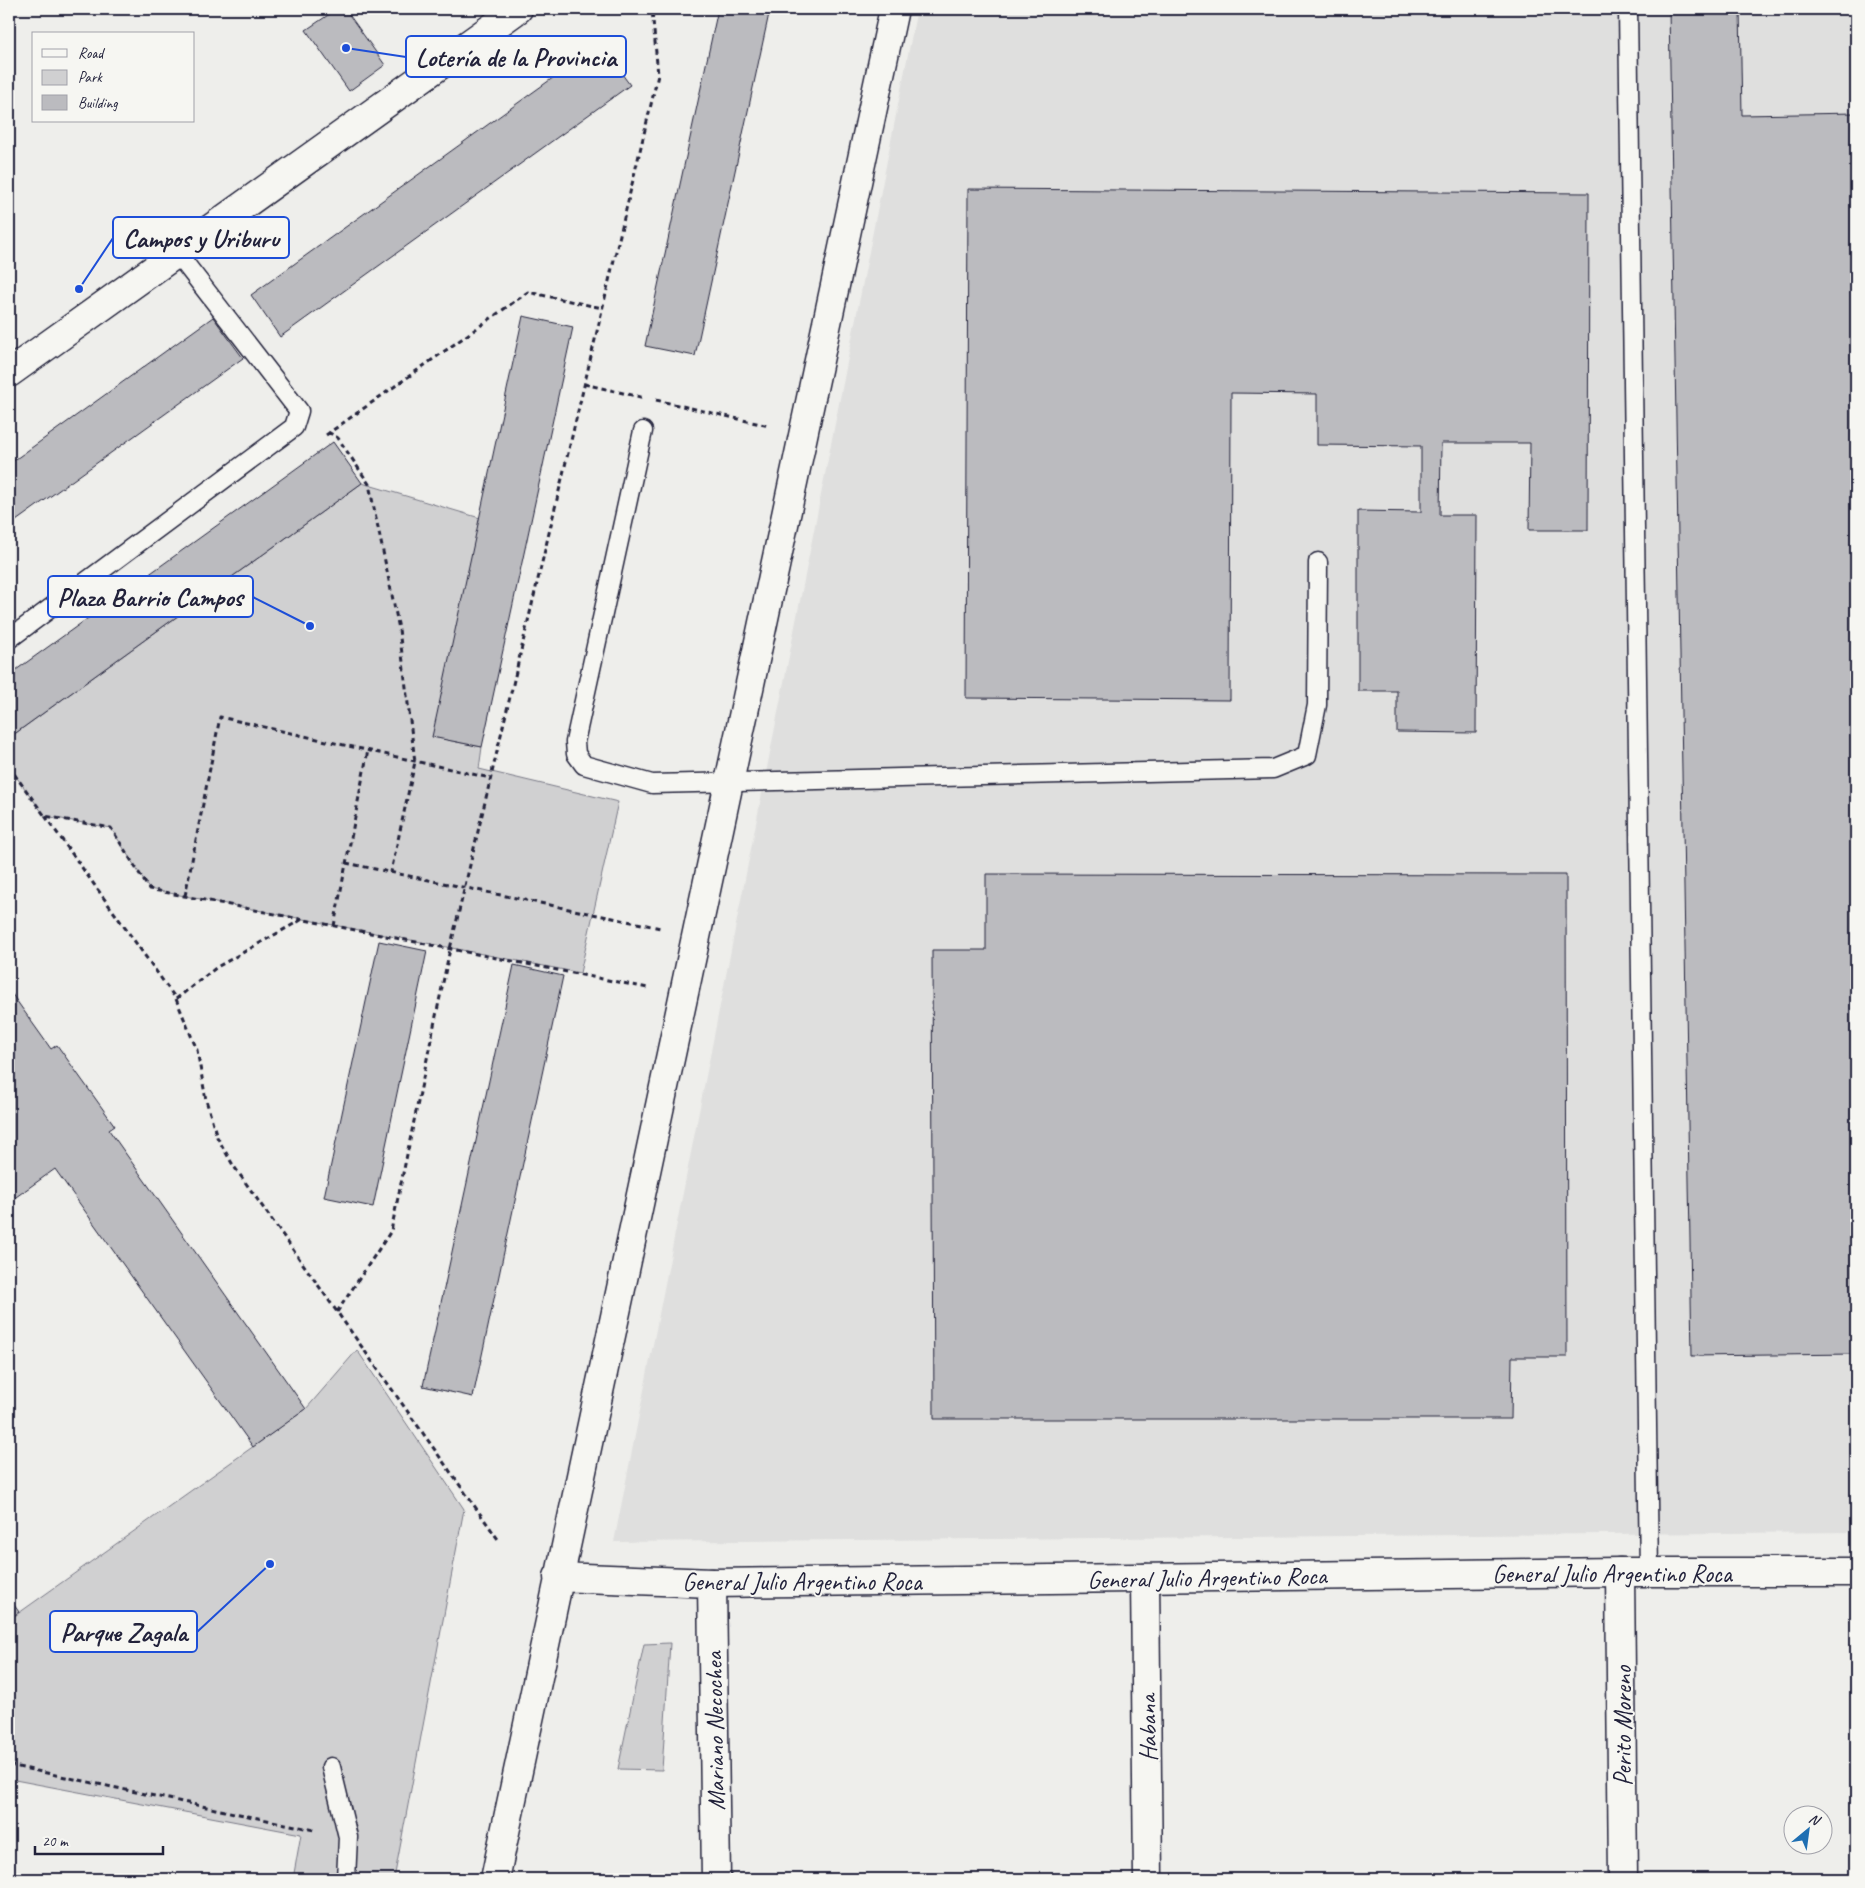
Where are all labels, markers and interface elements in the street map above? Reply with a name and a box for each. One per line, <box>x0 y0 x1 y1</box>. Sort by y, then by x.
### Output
legend <box>32 32 195 122</box>
callout: Lotería de la Provincia <box>406 36 626 77</box>
text: Lotería de la Provincia <box>416 41 619 74</box>
text: Road <box>78 44 105 63</box>
text: Park <box>78 68 103 87</box>
text: Building <box>78 94 118 113</box>
callout: Campos y Uriburu <box>113 217 289 258</box>
text: Campos y Uriburu <box>123 222 281 255</box>
callout: Plaza Barrio Campos <box>48 576 253 617</box>
text: Plaza Barrio Campos <box>57 581 246 614</box>
street label: General Julio Argentino Roca <box>1492 1558 1734 1590</box>
street label: General Julio Argentino Roca <box>1087 1560 1329 1596</box>
street label: General Julio Argentino Roca <box>682 1566 924 1598</box>
callout: Parque Zagala <box>50 1611 197 1652</box>
text: Parque Zagala <box>61 1616 189 1649</box>
street label: Mariano Necochea <box>698 1649 732 1811</box>
street label: Perito Moreno <box>1607 1665 1639 1786</box>
street label: Habana <box>1131 1691 1165 1762</box>
north arrow <box>1782 1806 1832 1856</box>
text: N <box>1806 1810 1824 1830</box>
scale bar <box>35 1823 162 1855</box>
text: 20 m <box>42 1832 69 1851</box>

